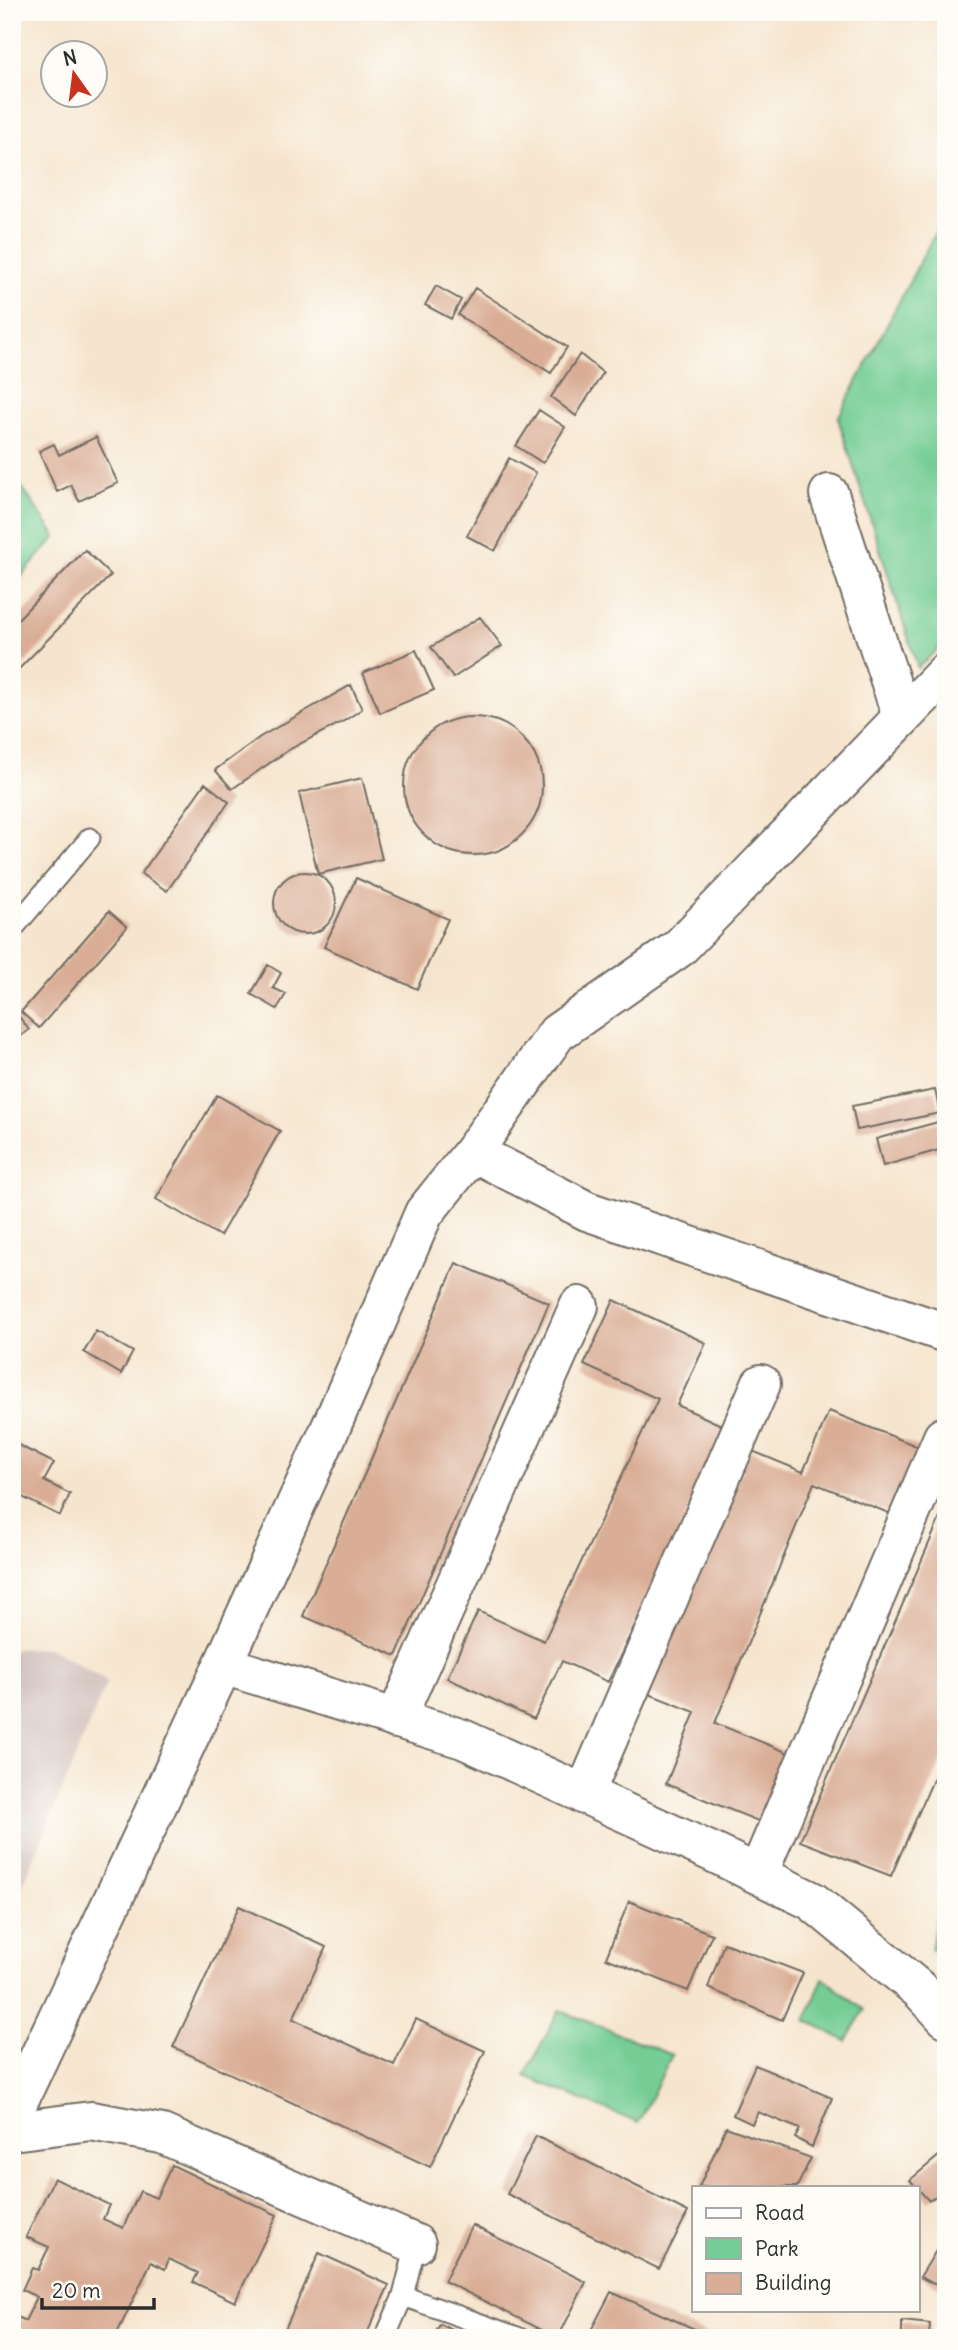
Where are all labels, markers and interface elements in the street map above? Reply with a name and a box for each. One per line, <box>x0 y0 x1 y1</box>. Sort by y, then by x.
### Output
north arrow <box>38 38 108 108</box>
text: N <box>61 44 79 71</box>
legend <box>692 2186 920 2312</box>
text: Road <box>755 2199 804 2226</box>
text: Park <box>755 2235 798 2262</box>
scale bar <box>42 2266 154 2310</box>
text: Building <box>755 2269 831 2296</box>
text: 20 m <box>52 2277 101 2304</box>

